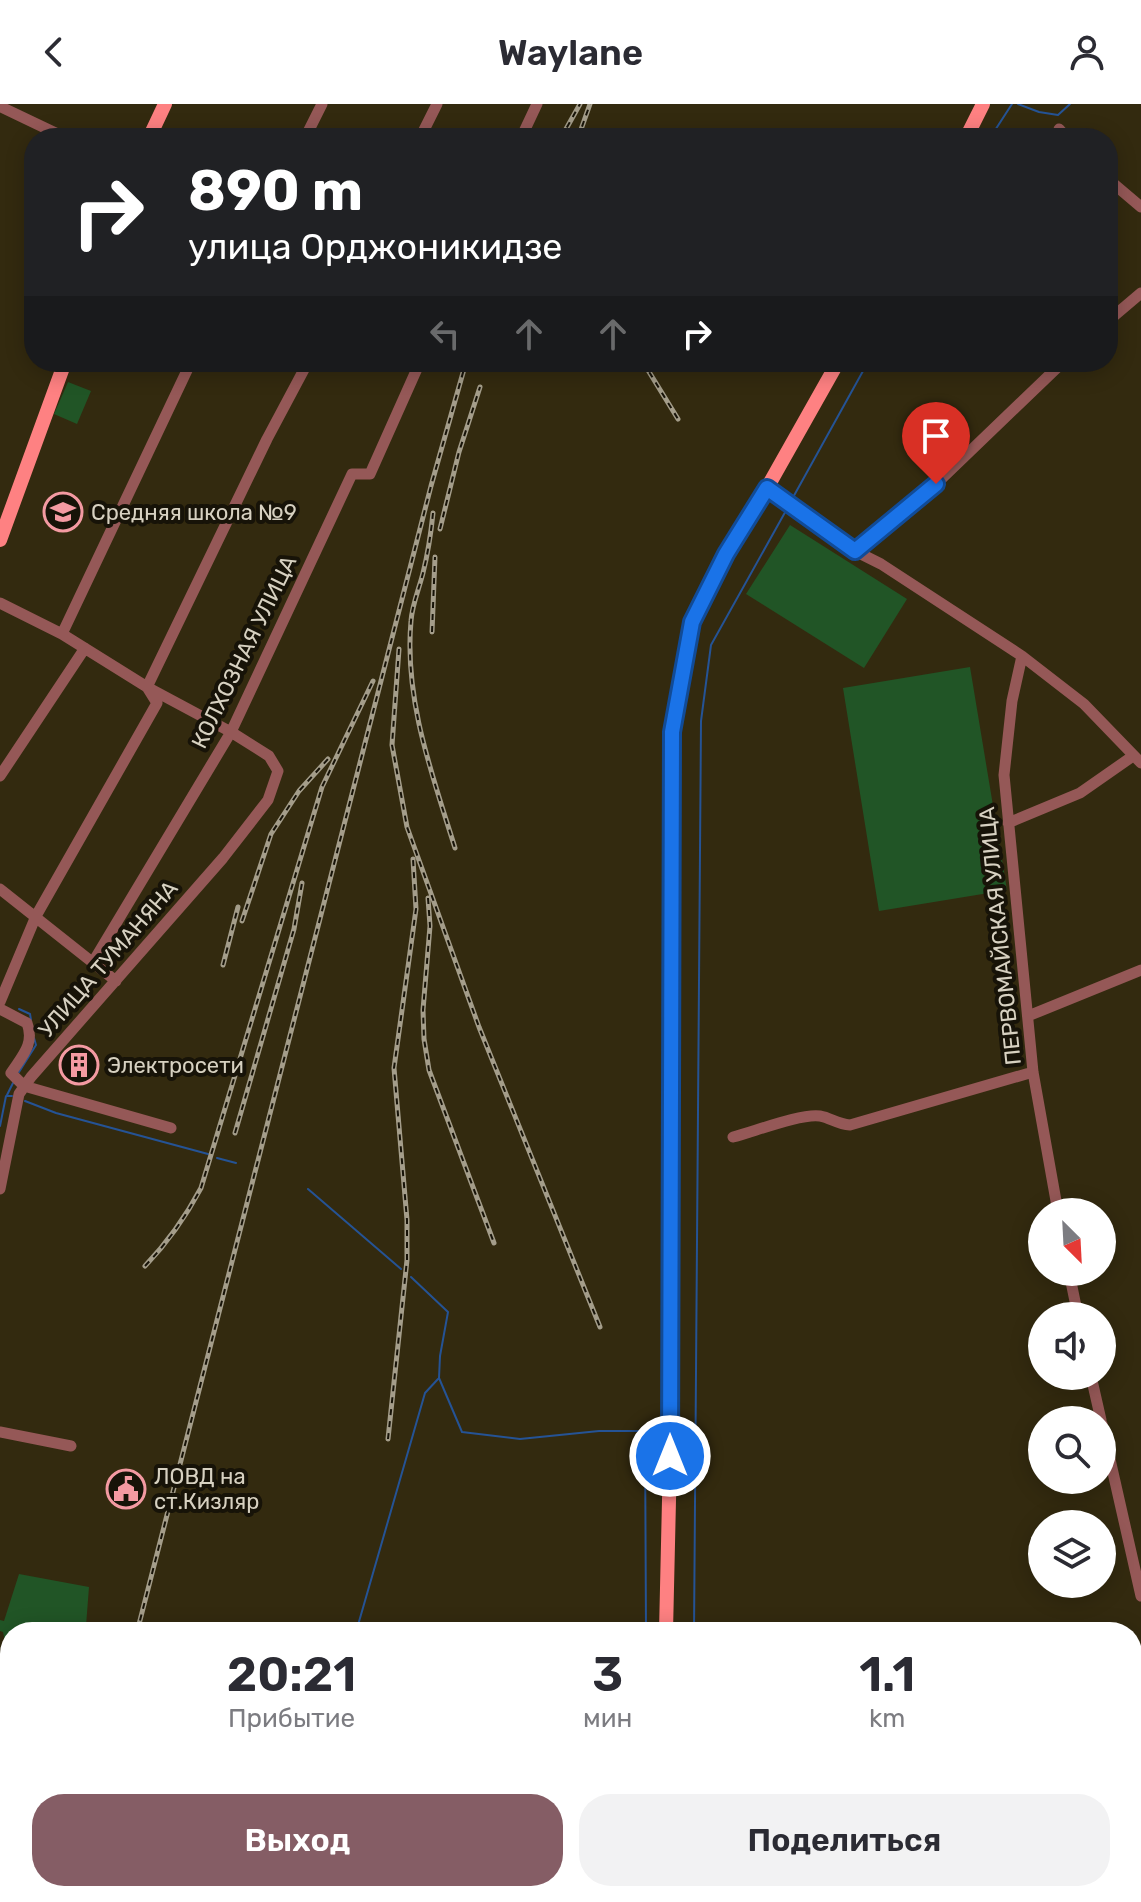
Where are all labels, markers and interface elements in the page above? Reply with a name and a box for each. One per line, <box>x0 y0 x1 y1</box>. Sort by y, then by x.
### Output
icon: back <box>32 30 76 74</box>
icon: person <box>1065 30 1109 74</box>
text: Waylane <box>498 31 643 74</box>
text: 890 m <box>188 158 363 224</box>
icon: right <box>56 160 160 264</box>
text: улица Орджоникидзе <box>188 225 562 268</box>
icon: left <box>423 312 467 356</box>
icon: ahead <box>507 312 551 356</box>
icon: ahead <box>591 312 635 356</box>
icon: right <box>675 312 719 356</box>
pin <box>902 402 970 484</box>
icon: arrive <box>914 414 958 458</box>
school or university icon: Средняя школа №9 <box>42 491 84 533</box>
place label: Средняя школа №9 <box>91 499 297 526</box>
street label: КОЛХОЗНАЯ УЛИЦА <box>186 551 303 753</box>
street label: ПЕРВОМАЙСКАЯ УЛИЦА <box>973 805 1027 1067</box>
street label: УЛИЦА ТУМАНЯНА <box>33 875 184 1043</box>
building icon: Электросети <box>58 1044 100 1086</box>
place label: Электросети <box>107 1052 244 1079</box>
north arrow <box>1028 1198 1116 1286</box>
map controls <box>1028 1198 1116 1598</box>
button: sound <box>1028 1302 1116 1390</box>
button: search <box>1028 1406 1116 1494</box>
position arrow <box>628 1414 712 1498</box>
place label: ЛОВД на ст.Кизляр <box>154 1463 259 1515</box>
public building icon: ЛОВД на ст.Кизляр <box>105 1468 147 1510</box>
button: layers <box>1028 1510 1116 1598</box>
text: 20:21 <box>227 1646 356 1703</box>
text: 3 <box>592 1646 623 1703</box>
text: 1.1 <box>859 1646 915 1703</box>
text: Прибытие <box>228 1703 355 1734</box>
text: мин <box>583 1703 632 1734</box>
text: km <box>869 1703 905 1734</box>
button: Выход <box>32 1794 563 1886</box>
button: Поделиться <box>579 1794 1110 1886</box>

